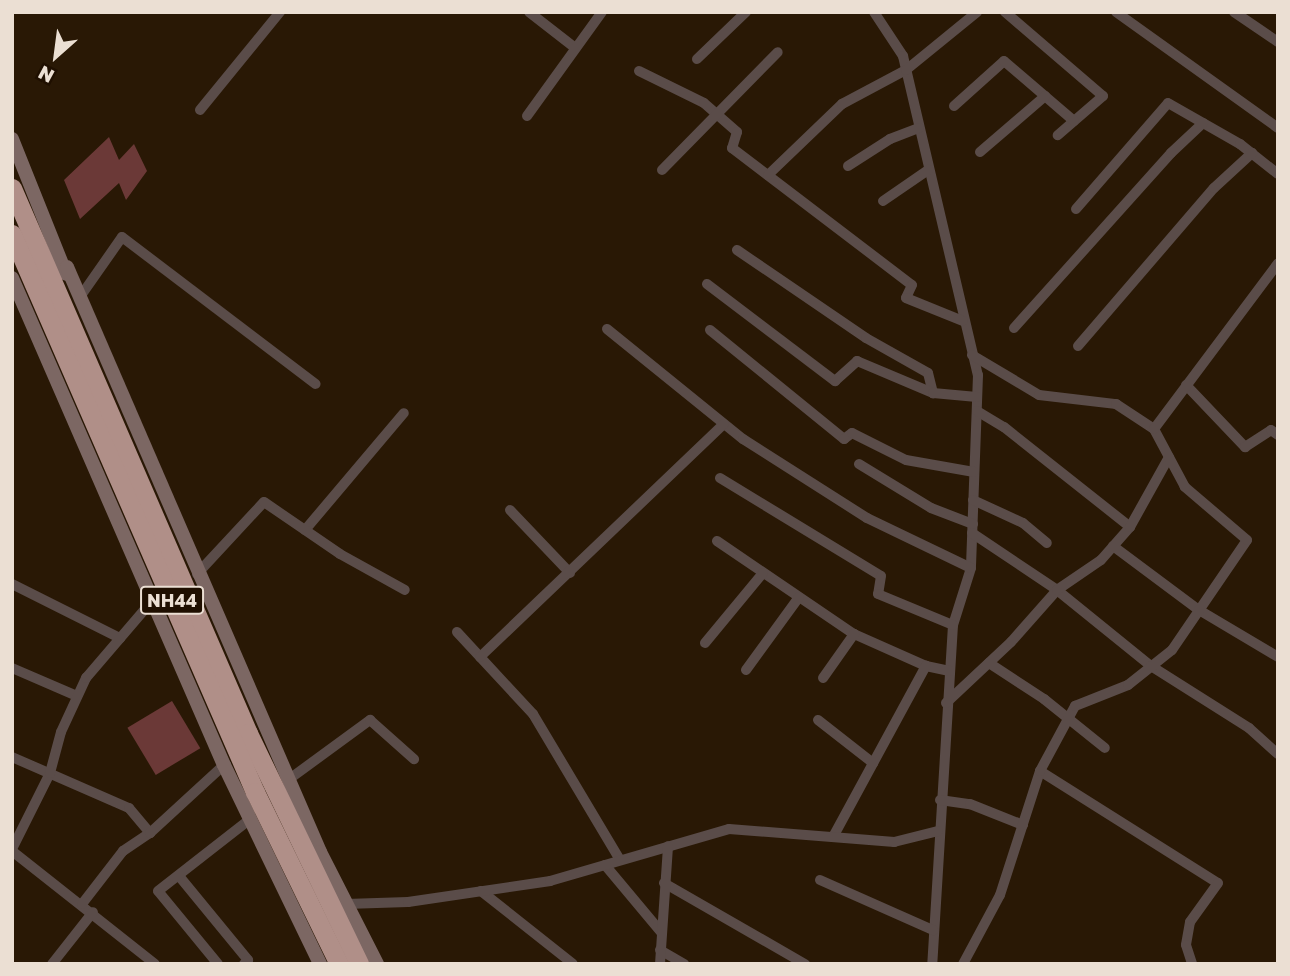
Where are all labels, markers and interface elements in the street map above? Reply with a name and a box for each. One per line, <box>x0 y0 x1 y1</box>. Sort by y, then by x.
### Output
north arrow <box>21 21 91 91</box>
text: N <box>34 61 58 89</box>
road number: NH44 <box>139 586 205 614</box>

